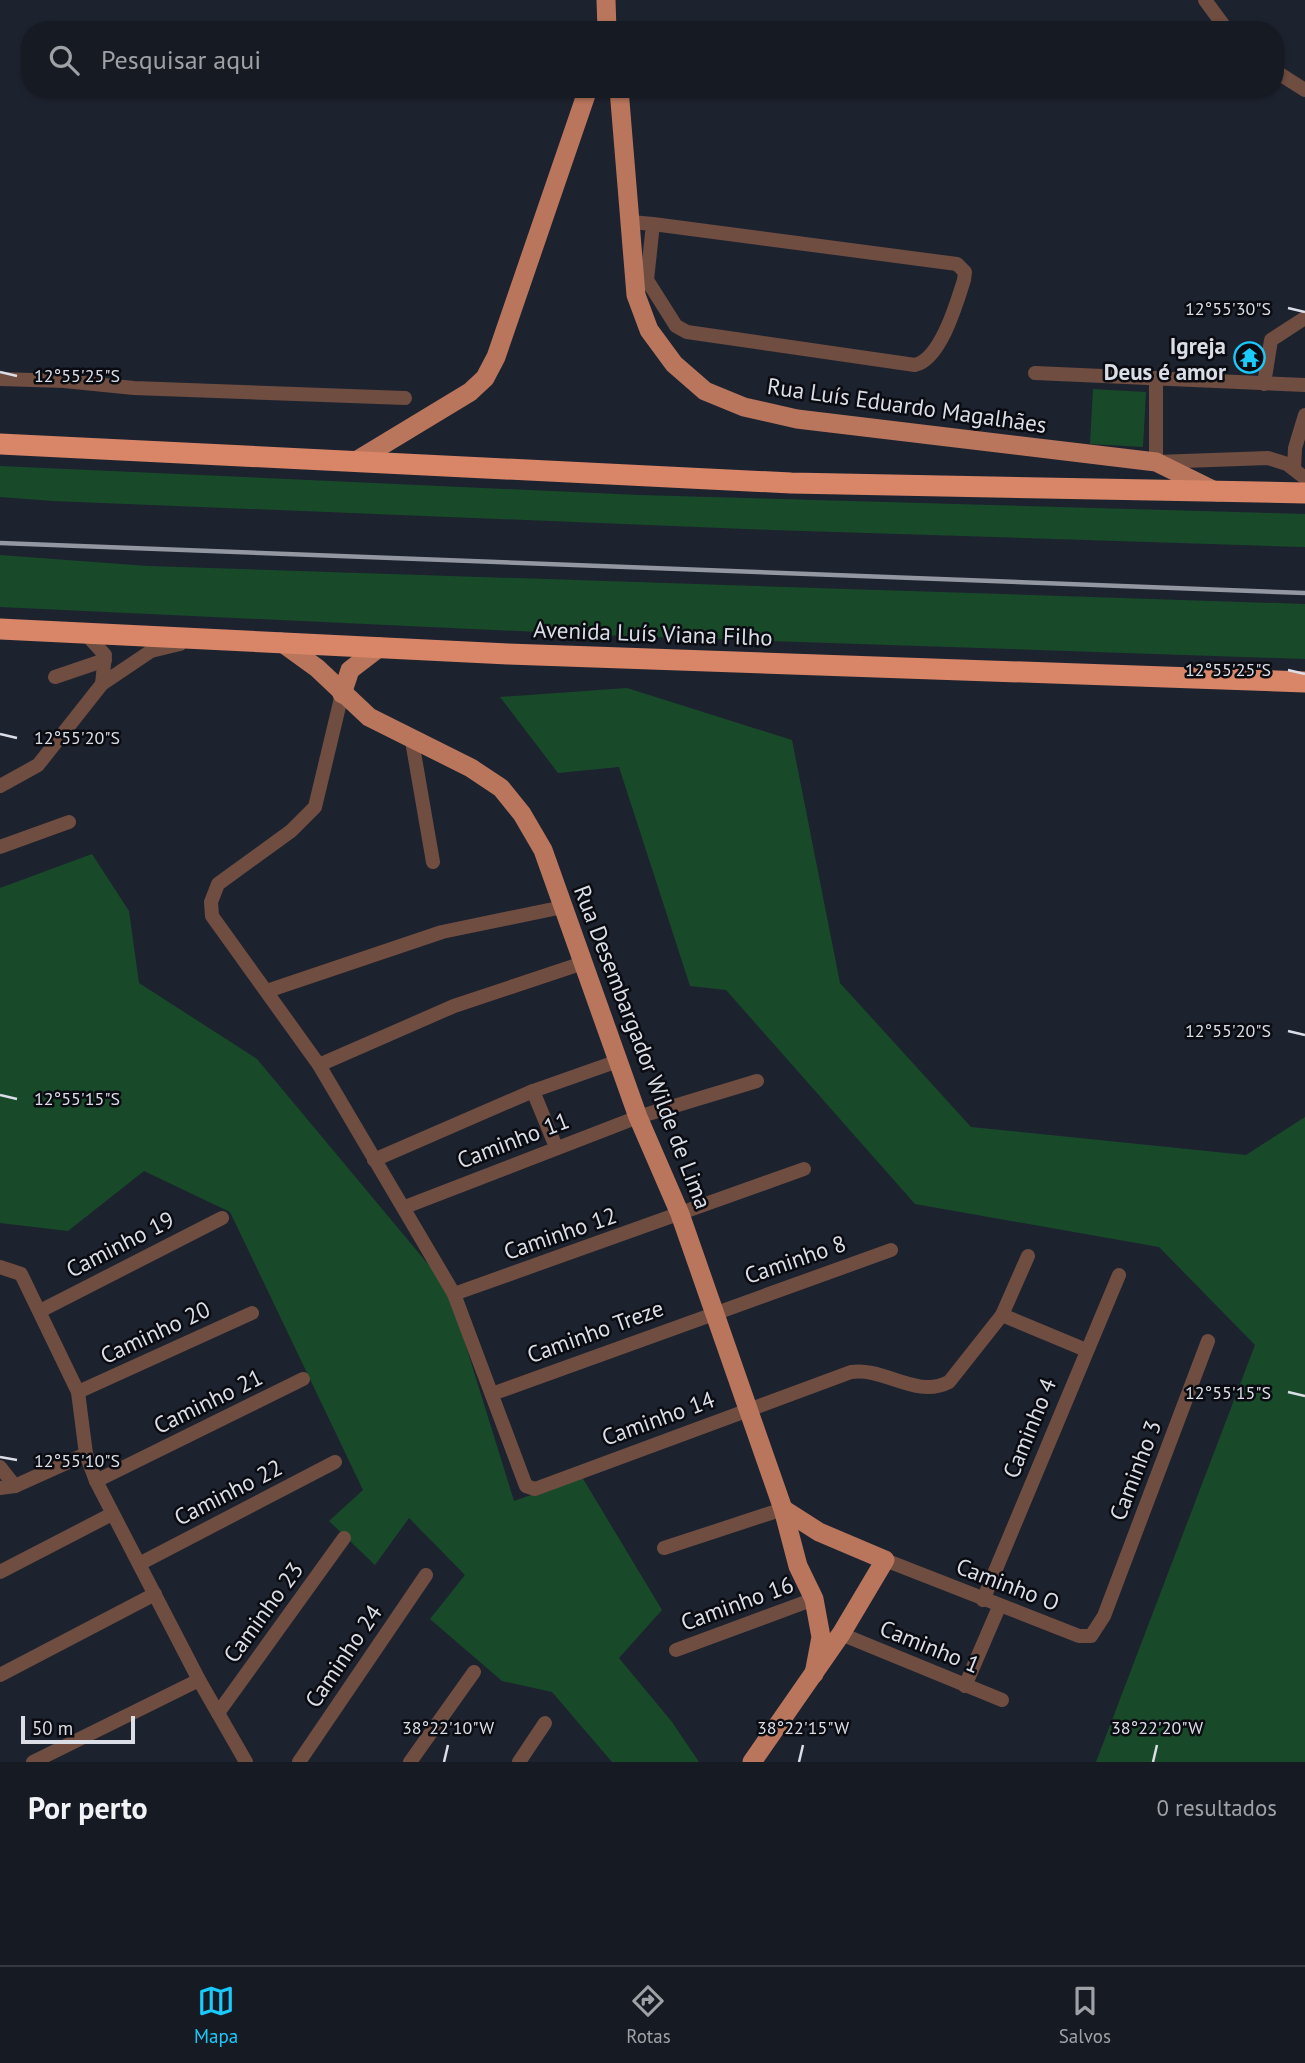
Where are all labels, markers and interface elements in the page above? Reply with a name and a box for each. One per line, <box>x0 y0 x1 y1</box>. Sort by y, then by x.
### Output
search box <box>21 21 1284 98</box>
icon: search <box>45 41 83 79</box>
text: Pesquisar aqui <box>101 43 261 76</box>
text: 12°55'30"S <box>1185 297 1271 320</box>
place label: Igreja Deus é amor <box>1104 331 1227 386</box>
temple icon: Igreja Deus é amor <box>1232 341 1266 375</box>
text: 12°55'25"S <box>34 364 120 387</box>
street label: Rua Luís Eduardo Magalhães <box>765 371 1049 439</box>
street label: Avenida Luís Viana Filho <box>533 614 773 652</box>
text: 12°55'25"S <box>1185 658 1271 681</box>
text: 12°55'20"S <box>34 726 120 749</box>
street label: Rua Desembargador Wilde de Lima <box>568 881 718 1213</box>
text: 12°55'20"S <box>1185 1019 1271 1042</box>
text: 12°55'15"S <box>34 1087 120 1110</box>
street label: Caminho 11 <box>453 1105 573 1175</box>
street label: Caminho 12 <box>500 1200 620 1266</box>
street label: Caminho 19 <box>61 1204 179 1284</box>
street label: Caminho 8 <box>741 1228 849 1290</box>
street label: Caminho Treze <box>523 1293 667 1369</box>
street label: Caminho 20 <box>96 1294 214 1370</box>
street label: Caminho 21 <box>149 1362 267 1440</box>
street label: Caminho 4 <box>996 1373 1062 1482</box>
text: 12°55'15"S <box>1185 1381 1271 1404</box>
street label: Caminho 14 <box>598 1384 719 1452</box>
street label: Caminho 3 <box>1103 1416 1167 1524</box>
text: 12°55'10"S <box>34 1449 120 1472</box>
street label: Caminho 22 <box>169 1452 287 1532</box>
street label: Caminho O <box>952 1551 1064 1617</box>
street label: Caminho 23 <box>217 1556 309 1668</box>
street label: Caminho 16 <box>677 1569 797 1637</box>
street label: Caminho 24 <box>298 1599 388 1713</box>
street label: Caminho 1 <box>876 1613 984 1679</box>
scale bar <box>21 1713 135 1745</box>
text: 50 m <box>32 1716 73 1740</box>
text: 38°22'10"W <box>402 1716 494 1739</box>
text: 38°22'15"W <box>757 1716 849 1739</box>
text: 38°22'20"W <box>1111 1716 1203 1739</box>
text: Por perto <box>28 1788 148 1827</box>
text: 0 resultados <box>1156 1793 1277 1822</box>
tab: Mapa <box>194 1982 238 2048</box>
tab: Rotas <box>626 1982 671 2048</box>
tab: Salvos <box>1059 1982 1111 2048</box>

